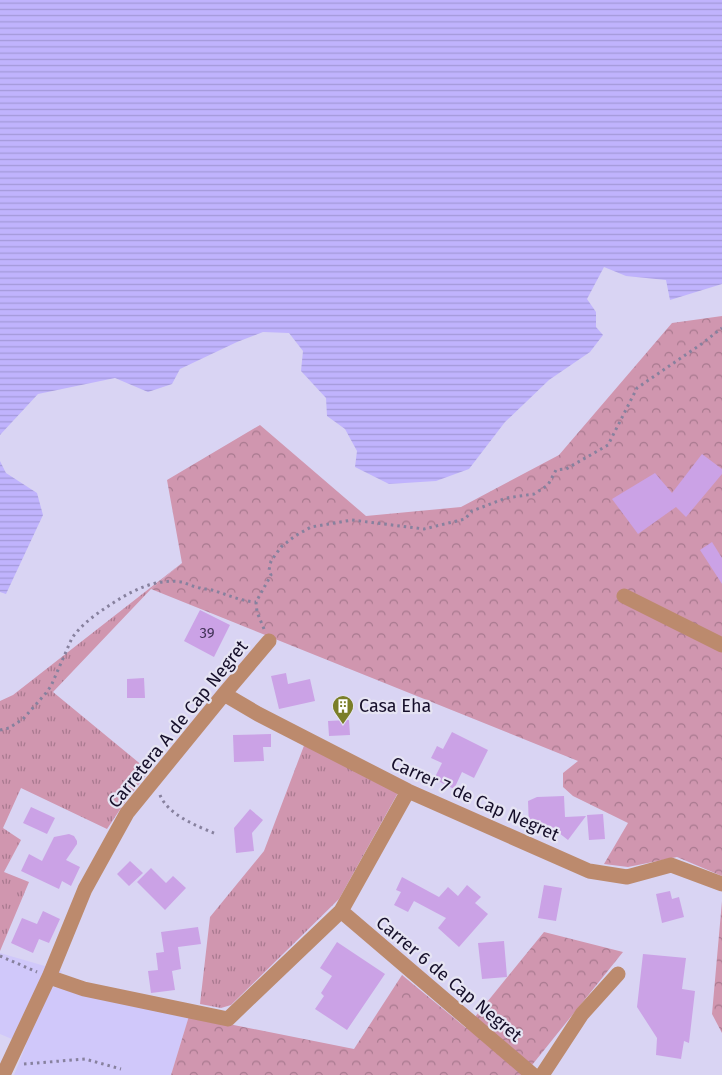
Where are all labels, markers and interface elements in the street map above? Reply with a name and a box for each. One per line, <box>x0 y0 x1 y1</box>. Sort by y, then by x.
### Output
house number: 39 <box>199 624 215 642</box>
street label: Carretera A de Cap Negret <box>104 635 253 812</box>
building icon: Casa Eha <box>331 694 355 725</box>
place label: Casa Eha <box>359 695 431 717</box>
street label: Carrer 7 de Cap Negret <box>387 752 563 846</box>
street label: Carrer 6 de Cap Negret <box>372 912 527 1047</box>

